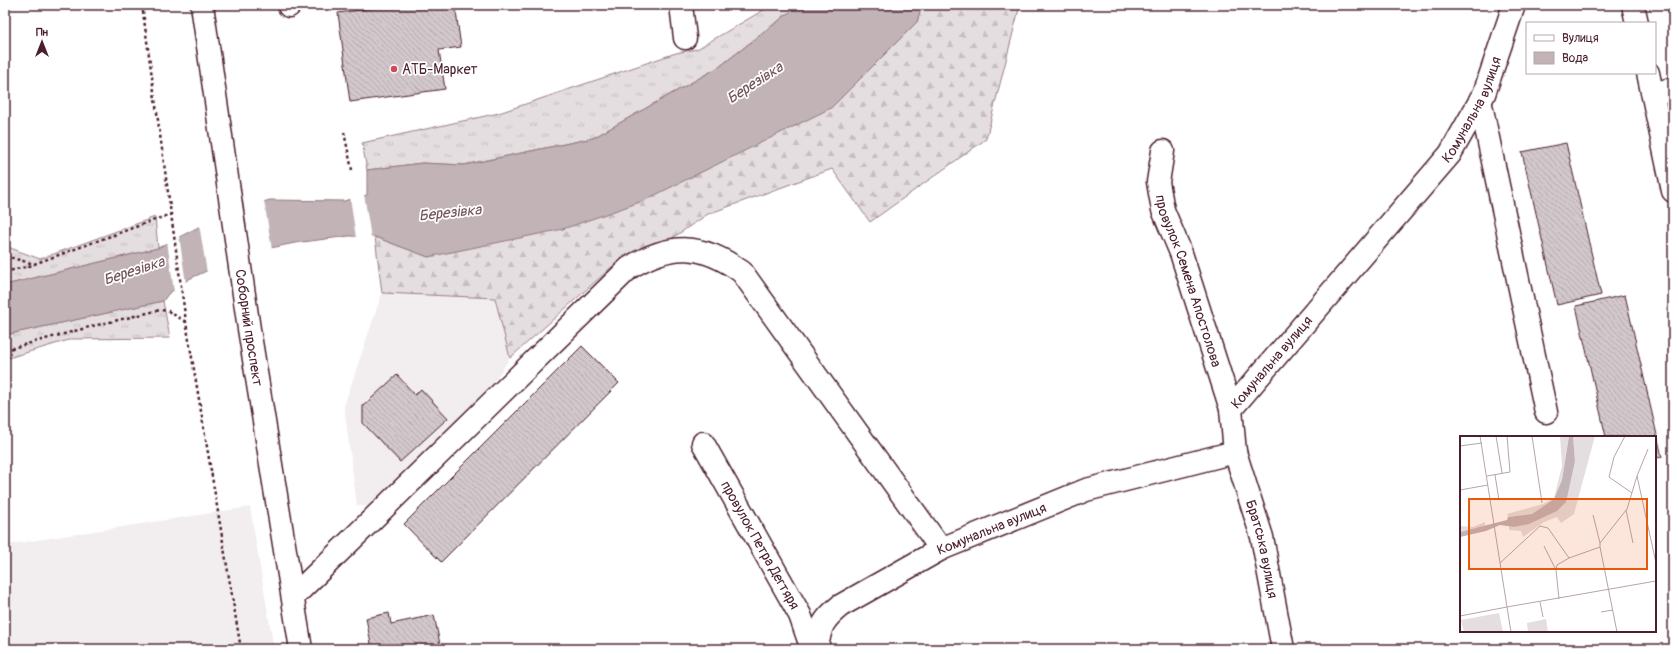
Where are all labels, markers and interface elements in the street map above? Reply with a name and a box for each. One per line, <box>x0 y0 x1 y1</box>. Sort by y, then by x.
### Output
north arrow <box>22 22 62 62</box>
legend <box>1526 22 1656 74</box>
text: Пн <box>36 26 49 39</box>
text: Вулиця <box>1562 31 1599 46</box>
text: Вода <box>1562 51 1588 66</box>
street label: Комунальна вулиця <box>1438 54 1505 166</box>
water label: Березівка <box>723 57 787 108</box>
place label: АТБ-Маркет <box>402 61 478 78</box>
marker: АТБ-Маркет <box>389 64 399 74</box>
street label: провулок Семена Апостолова <box>1152 193 1225 369</box>
water label: Березівка <box>418 200 483 226</box>
water label: Березівка <box>101 252 168 290</box>
street label: Соборний проспект <box>232 268 267 387</box>
street label: Комунальна вулиця <box>1227 312 1316 412</box>
inset map <box>1460 436 1656 632</box>
street label: провулок Петра Дегтяря <box>718 478 803 612</box>
street label: Братська вулиця <box>1242 498 1282 600</box>
street label: Комунальна вулиця <box>934 499 1049 558</box>

